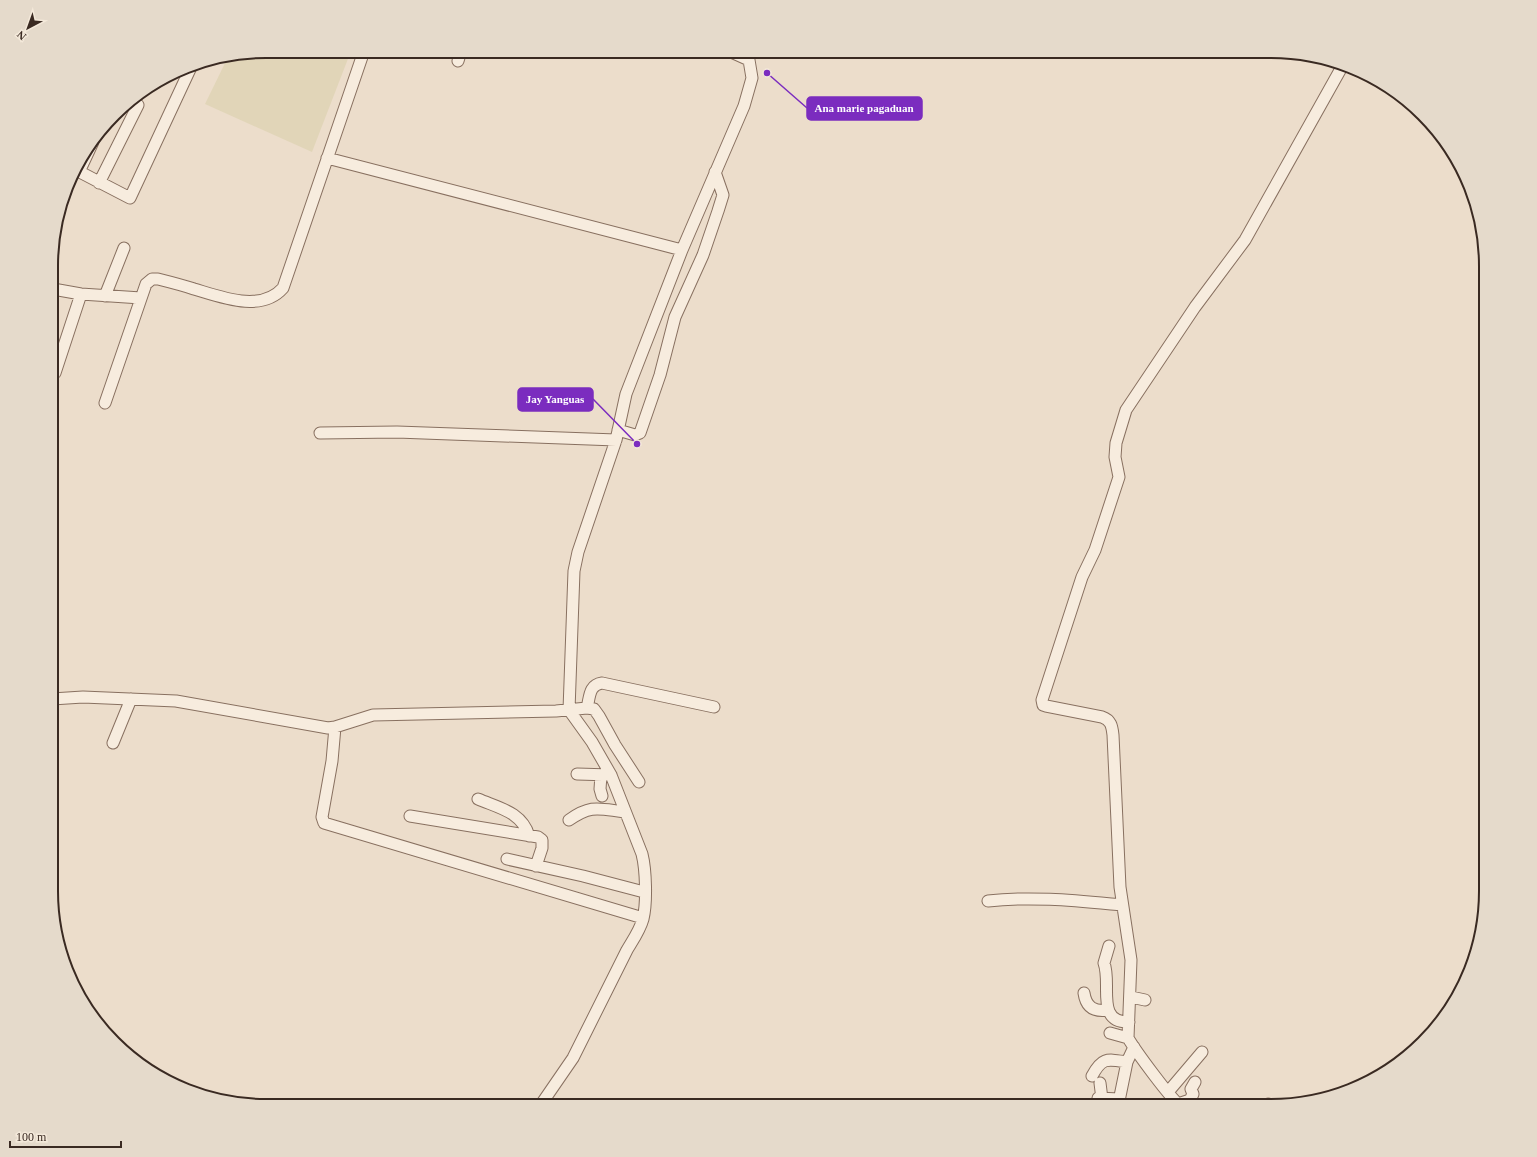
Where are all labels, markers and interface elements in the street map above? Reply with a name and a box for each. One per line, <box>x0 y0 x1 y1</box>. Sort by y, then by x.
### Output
north arrow <box>8 8 48 48</box>
text: N <box>14 28 28 43</box>
callout: Ana marie pagaduan <box>807 97 922 120</box>
text: Ana marie pagaduan <box>814 102 914 114</box>
callout: Jay Yanguas <box>518 388 593 411</box>
text: Jay Yanguas <box>526 393 585 405</box>
scale bar <box>10 1123 121 1149</box>
text: 100 m <box>16 1130 47 1144</box>

